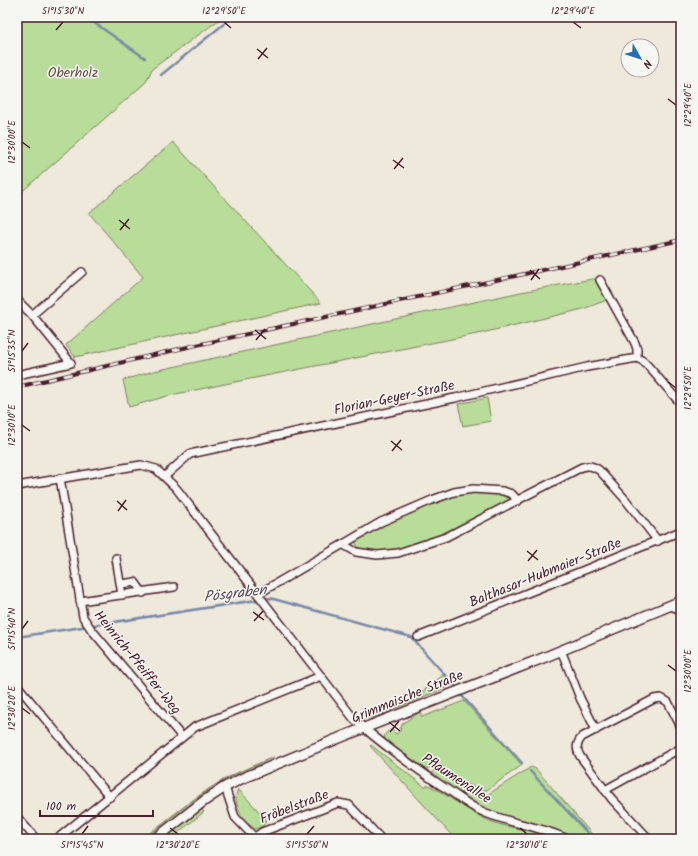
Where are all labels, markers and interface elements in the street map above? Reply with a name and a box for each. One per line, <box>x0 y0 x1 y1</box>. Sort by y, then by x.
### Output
text: 51°15'30"N <box>42 3 85 19</box>
text: 12°29'50"E <box>202 3 247 19</box>
text: 12°29'40"E <box>551 3 596 19</box>
north arrow <box>620 38 660 78</box>
text: N <box>638 55 656 72</box>
park label: Oberholz <box>48 62 98 84</box>
text: 12°29'40"E <box>680 82 696 127</box>
text: 12°30'00"E <box>4 119 20 164</box>
text: 51°15'35"N <box>4 329 20 373</box>
text: 12°29'50"E <box>680 365 696 410</box>
street label: Florian-Geyer-Straße <box>332 374 457 422</box>
text: 12°30'10"E <box>4 403 20 446</box>
street label: Balthasar-Hubmaier-Straße <box>466 532 625 614</box>
water label: Pösgraben <box>202 578 269 610</box>
street label: Heinrich-Pfeiffer-Weg <box>88 606 186 720</box>
text: 51°15'40"N <box>4 608 20 650</box>
text: 12°30'00"E <box>680 648 696 693</box>
street label: Grimmaische Straße <box>348 664 467 729</box>
text: 12°30'20"E <box>4 685 20 730</box>
street label: Pflaumenallee <box>417 748 496 810</box>
street label: Fröbelstraße <box>257 783 333 830</box>
scale bar <box>40 792 153 818</box>
text: 100 m <box>46 797 77 816</box>
text: 51°15'45"N <box>61 837 104 853</box>
text: 12°30'20"E <box>156 837 201 853</box>
text: 51°15'50"N <box>286 837 328 853</box>
text: 12°30'10"E <box>506 837 549 853</box>

